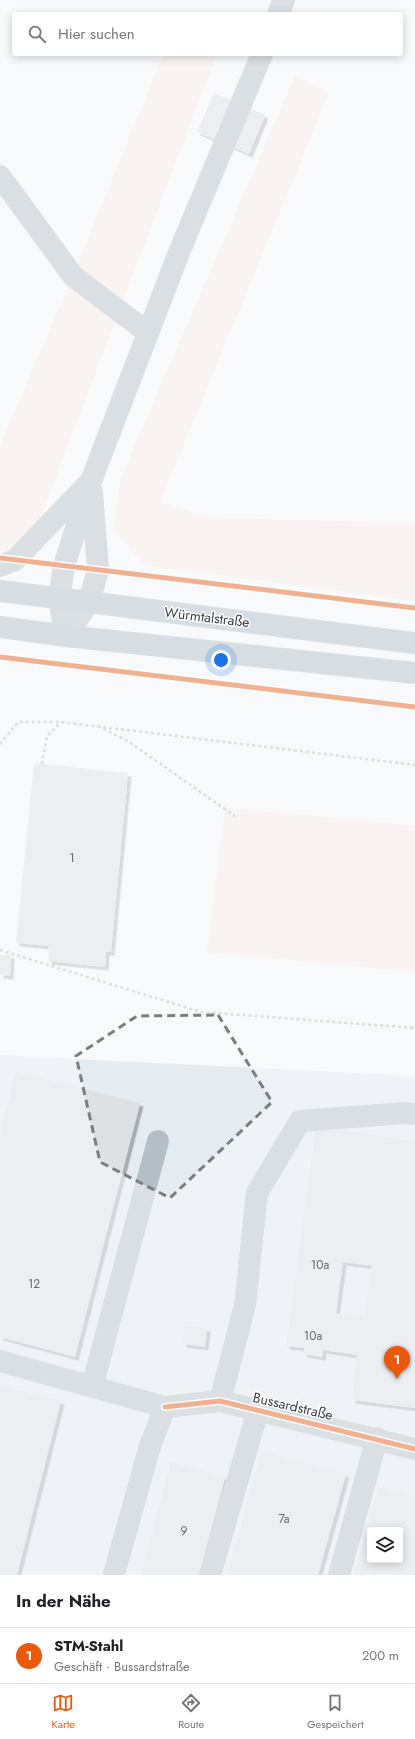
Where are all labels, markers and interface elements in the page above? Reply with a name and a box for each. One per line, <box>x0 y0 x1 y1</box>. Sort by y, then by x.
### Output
search box <box>12 12 403 56</box>
icon: search <box>26 23 48 45</box>
text: Hier suchen <box>58 23 135 45</box>
street label: Würmtalstraße <box>163 602 251 632</box>
your location <box>211 650 231 670</box>
house number: 1 <box>69 849 75 867</box>
house number: 10a <box>311 1256 329 1274</box>
house number: 12 <box>28 1275 40 1293</box>
house number: 10a <box>304 1327 322 1345</box>
pin: 1 <box>384 1346 410 1379</box>
street label: Bussardstraße <box>251 1387 335 1425</box>
house number: 7a <box>279 1510 290 1528</box>
house number: 9 <box>181 1522 188 1540</box>
map controls <box>367 1527 403 1563</box>
button: layers <box>367 1527 403 1563</box>
text: In der Nähe <box>16 1589 111 1613</box>
text: STM-Stahl <box>54 1635 123 1657</box>
text: 1 <box>26 1646 32 1665</box>
text: 200 m <box>362 1646 399 1665</box>
text: Geschäft · Bussardstraße <box>54 1657 190 1676</box>
tab: Karte <box>51 1692 75 1732</box>
tab: Route <box>178 1692 204 1732</box>
tab: Gespeichert <box>307 1692 364 1732</box>

